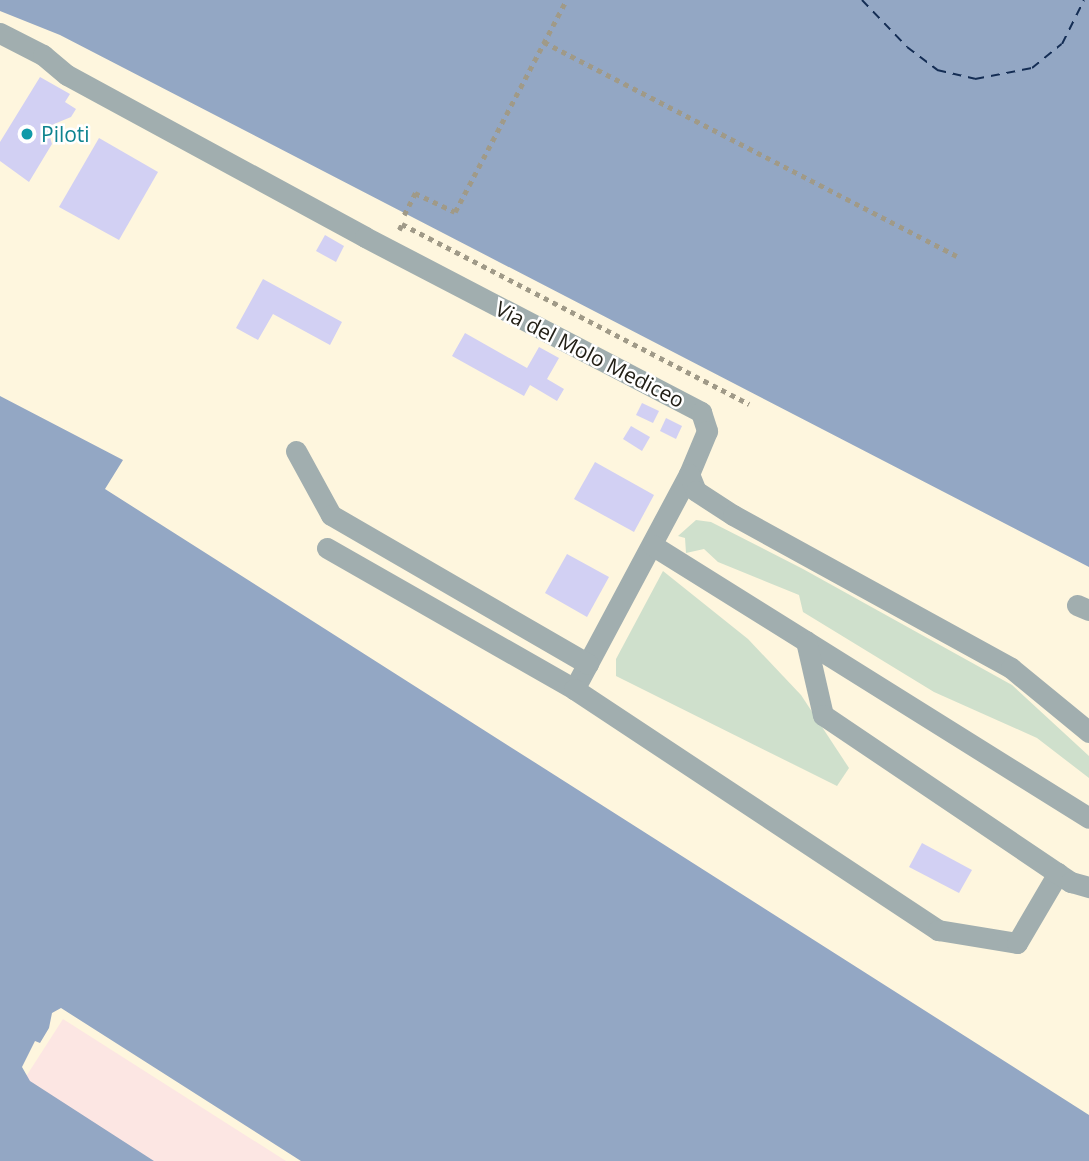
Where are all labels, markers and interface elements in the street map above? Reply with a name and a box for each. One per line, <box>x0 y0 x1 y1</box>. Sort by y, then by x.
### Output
place label: Piloti <box>41 121 90 147</box>
marker: Piloti <box>19 126 35 142</box>
street label: Via del Molo Mediceo <box>491 295 689 413</box>

